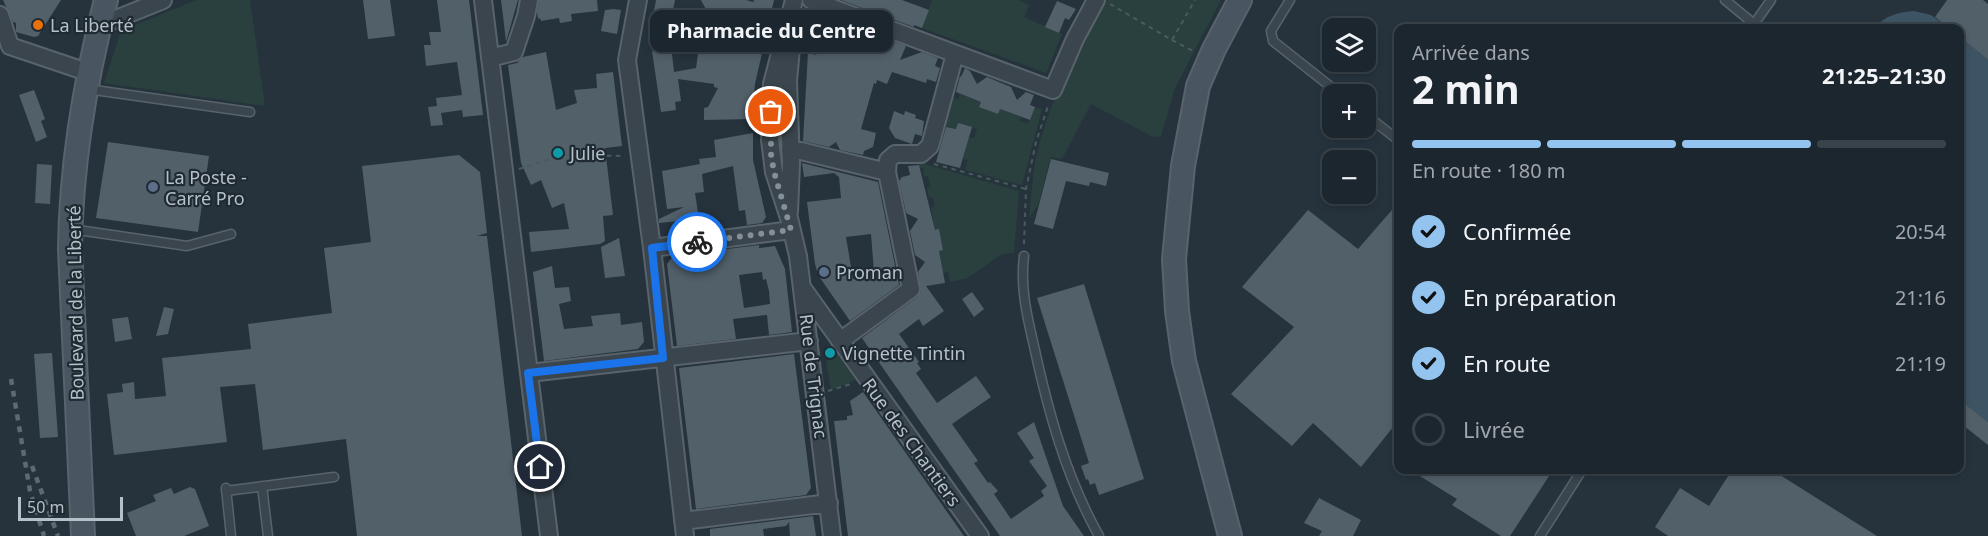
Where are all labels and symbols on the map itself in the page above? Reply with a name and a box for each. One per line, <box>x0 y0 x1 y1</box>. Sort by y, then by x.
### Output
callout: Pharmacie du Centre <box>650 10 892 52</box>
place label: La Liberté <box>50 13 134 37</box>
marker: La Liberté <box>31 18 45 32</box>
pin <box>745 86 796 137</box>
place label: Julie <box>568 141 605 165</box>
marker: Julie <box>551 146 565 160</box>
place label: La Poste - Carré Pro <box>165 165 247 210</box>
marker: La Poste - Carré Pro <box>146 180 160 194</box>
street label: Boulevard de la Liberté <box>61 205 89 401</box>
courier <box>667 212 727 272</box>
place label: Proman <box>836 260 903 284</box>
marker: Proman <box>817 265 831 279</box>
street label: Rue de Trignac <box>794 312 834 440</box>
place label: Vignette Tintin <box>842 341 966 365</box>
marker: Vignette Tintin <box>823 346 837 360</box>
street label: Rue des Chantiers <box>857 373 967 511</box>
pin <box>514 441 565 492</box>
scale bar <box>18 494 123 522</box>

